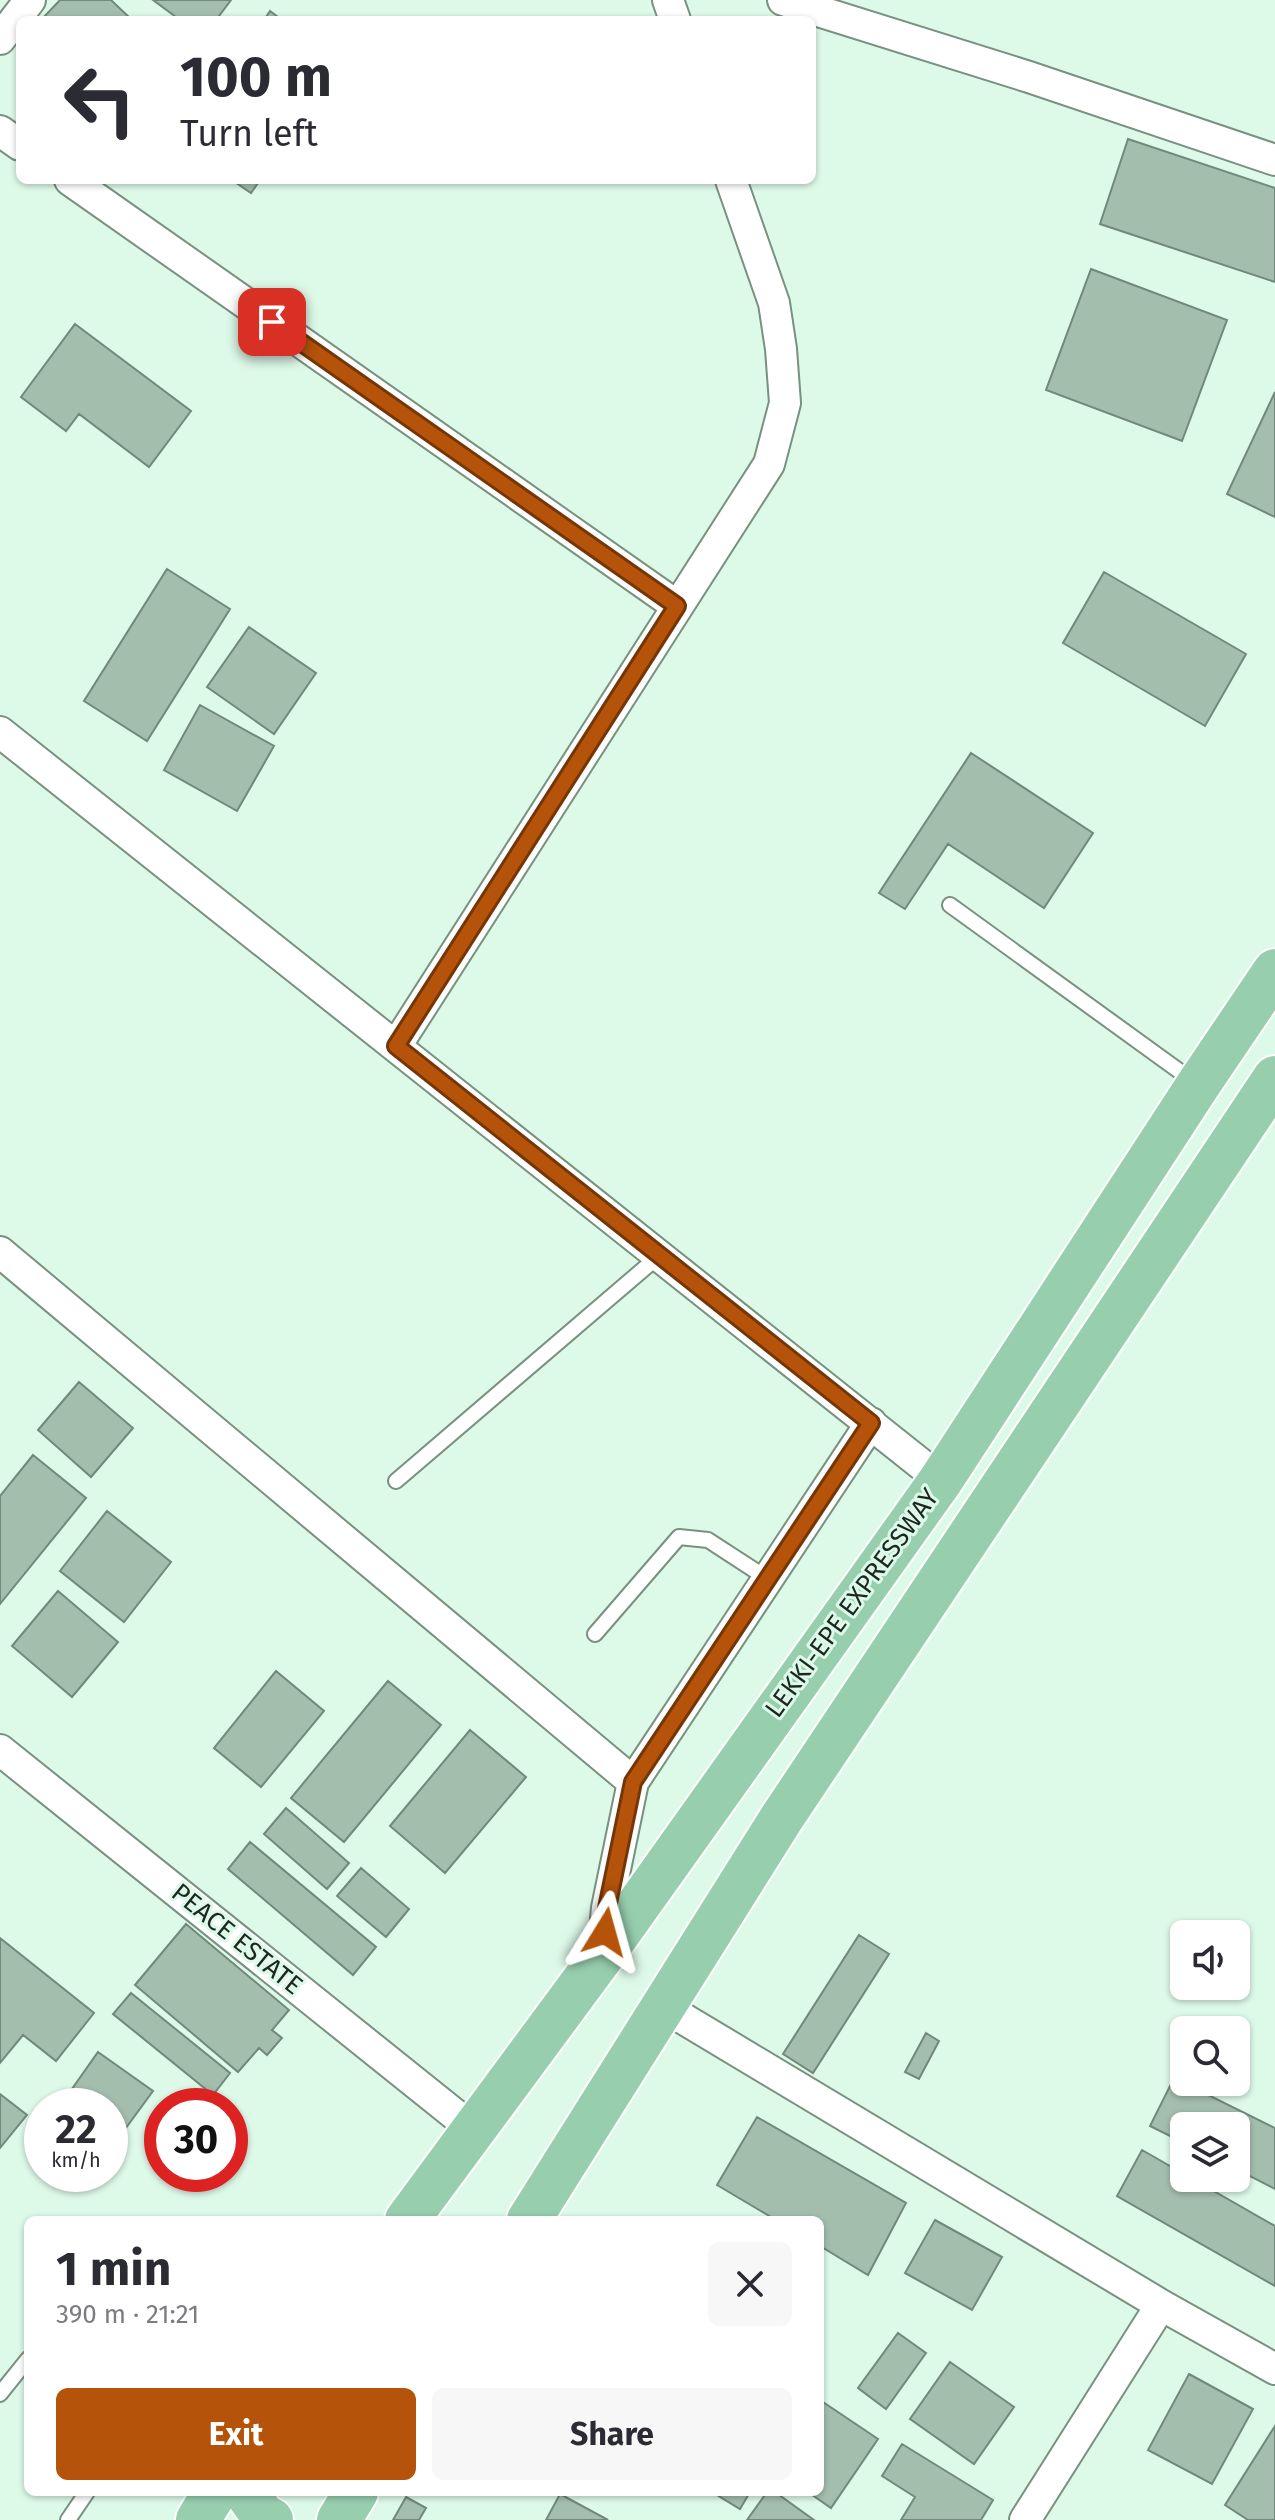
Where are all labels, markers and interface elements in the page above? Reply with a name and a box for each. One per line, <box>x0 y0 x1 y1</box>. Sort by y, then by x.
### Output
text: 100 m <box>180 44 332 111</box>
icon: left <box>48 48 152 152</box>
text: Turn left <box>180 112 318 156</box>
pin <box>238 288 306 356</box>
icon: arrive <box>250 300 294 344</box>
street label: LEKKI-EPE EXPRESSWAY <box>759 1482 946 1723</box>
street label: PEACE ESTATE <box>165 1877 309 2001</box>
position arrow <box>563 1890 647 1974</box>
map controls <box>1170 1920 1250 2192</box>
button: sound <box>1170 1920 1250 2000</box>
button: search <box>1170 2016 1250 2096</box>
speed limit sign: 30 <box>144 2088 248 2192</box>
text: 22 <box>55 2106 97 2154</box>
button: layers <box>1170 2112 1250 2192</box>
text: km/h <box>51 2148 101 2172</box>
text: 1 min <box>56 2240 171 2298</box>
button: close <box>708 2242 792 2326</box>
text: 390 m · 21:21 <box>56 2299 199 2330</box>
button: Exit <box>56 2388 416 2480</box>
button: Share <box>432 2388 792 2480</box>

